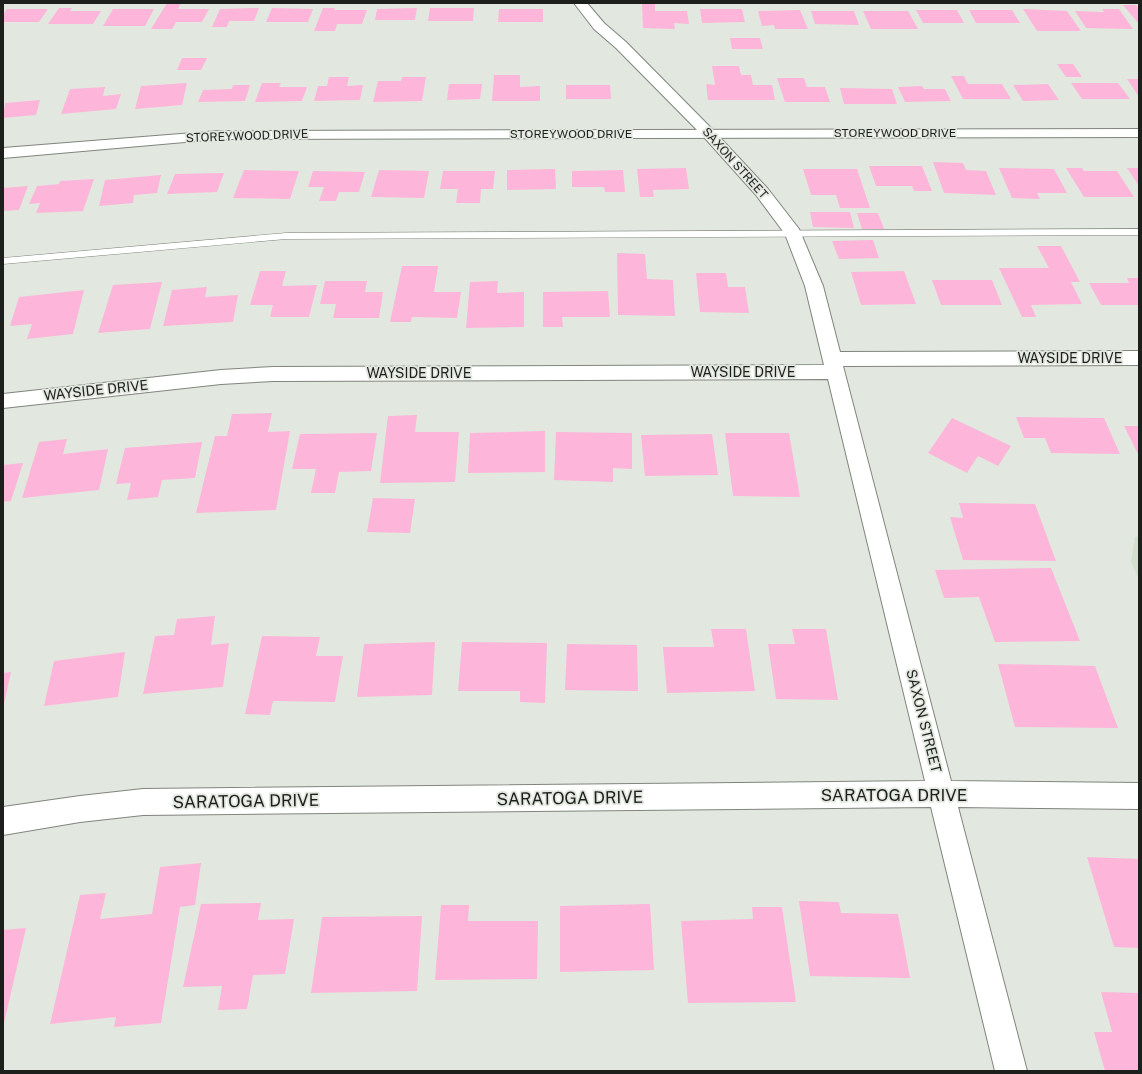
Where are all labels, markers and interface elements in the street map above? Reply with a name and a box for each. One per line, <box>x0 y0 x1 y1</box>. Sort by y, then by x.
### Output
street label: SAXON STREET <box>699 125 771 201</box>
street label: STOREYWOOD DRIVE <box>834 126 956 140</box>
street label: STOREYWOOD DRIVE <box>185 127 309 145</box>
street label: STOREYWOOD DRIVE <box>510 127 632 141</box>
street label: WAYSIDE DRIVE <box>1018 350 1122 366</box>
street label: WAYSIDE DRIVE <box>691 364 795 380</box>
street label: WAYSIDE DRIVE <box>367 365 471 381</box>
street label: WAYSIDE DRIVE <box>43 377 149 403</box>
street label: SAXON STREET <box>903 668 945 774</box>
street label: SARATOGA DRIVE <box>821 785 967 805</box>
street label: SARATOGA DRIVE <box>497 787 643 809</box>
street label: SARATOGA DRIVE <box>173 790 319 812</box>

